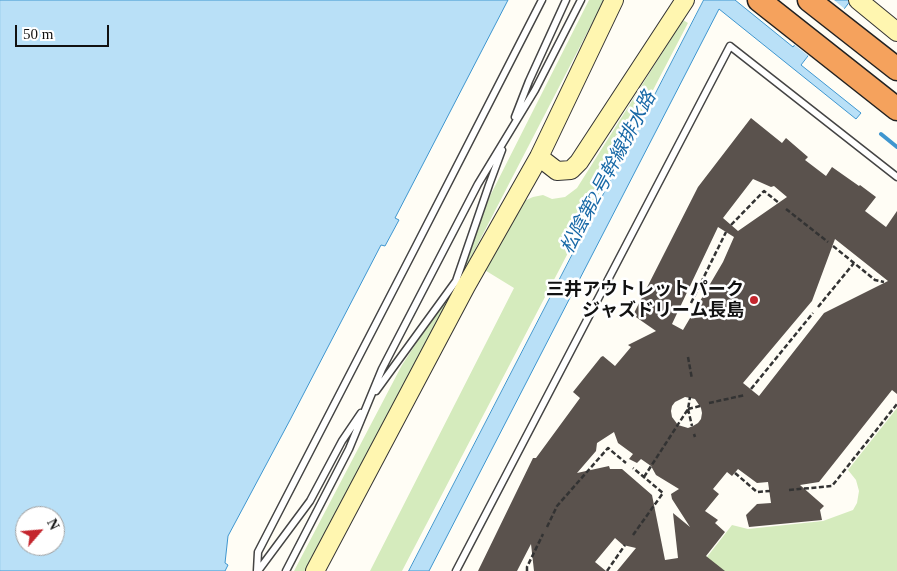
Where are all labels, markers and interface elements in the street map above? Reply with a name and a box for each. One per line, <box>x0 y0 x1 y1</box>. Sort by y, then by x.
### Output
scale bar <box>18 15 111 47</box>
text: 50 m <box>23 26 53 42</box>
water label: 松陰第2号幹線排水路 <box>557 88 661 258</box>
place label: 三井アウトレットパーク ジャズドリーム長島 <box>546 279 744 322</box>
marker: 三井アウトレットパーク ジャズドリーム長島 <box>748 294 760 306</box>
north arrow <box>15 506 65 556</box>
text: N <box>44 517 62 532</box>

